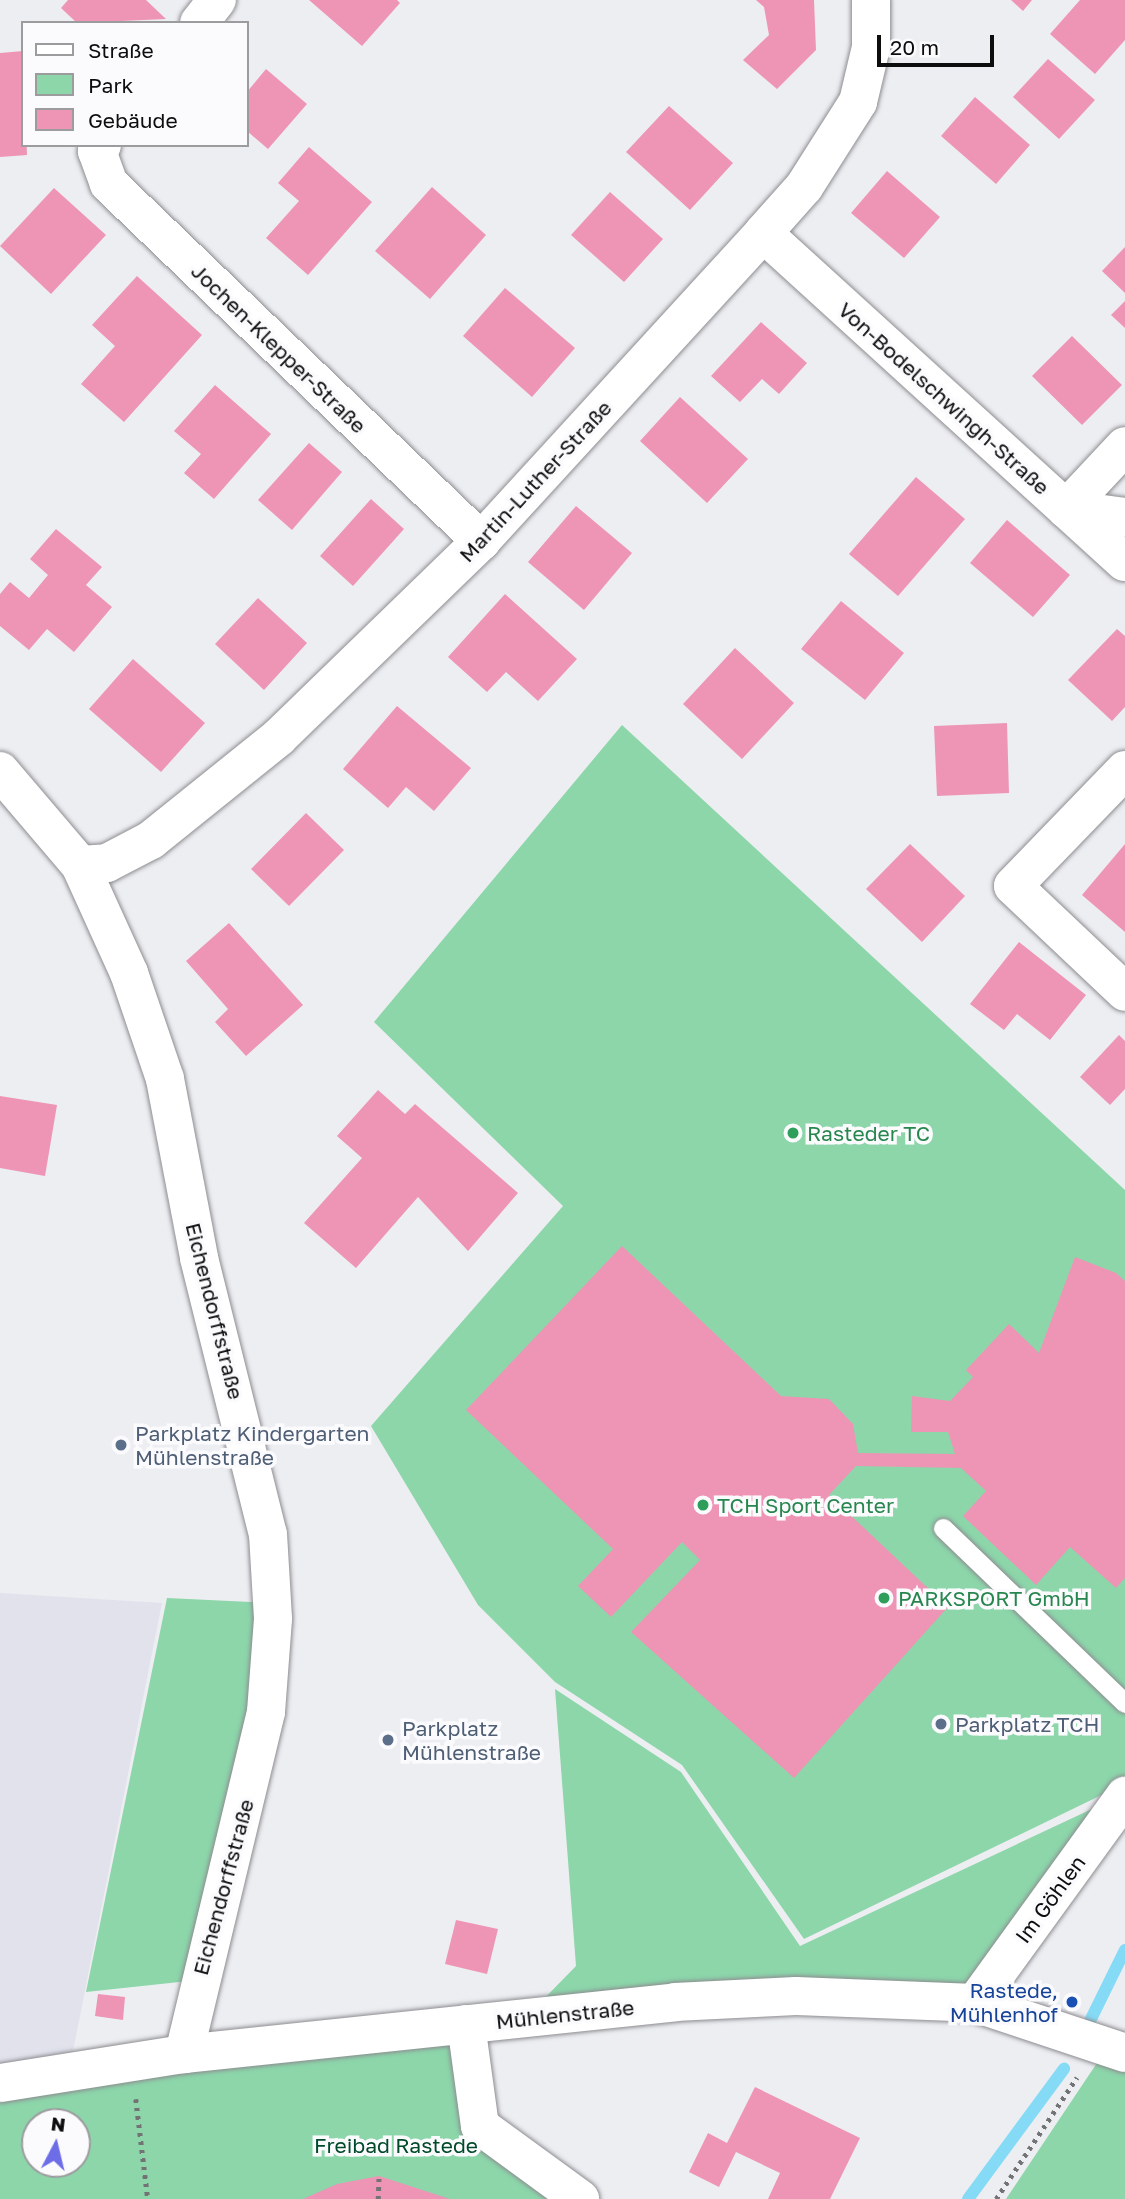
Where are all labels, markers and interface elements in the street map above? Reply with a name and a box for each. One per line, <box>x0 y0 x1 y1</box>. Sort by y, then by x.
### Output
legend <box>21 21 248 147</box>
scale bar <box>880 21 997 65</box>
text: 20 m <box>890 34 939 60</box>
text: Straße <box>88 37 154 63</box>
text: Park <box>88 72 133 98</box>
text: Gebäude <box>88 107 178 133</box>
street label: Jochen-Klepper-Straße <box>186 258 372 438</box>
street label: Von-Bodelschwingh-Straße <box>833 297 1055 499</box>
street label: Martin-Luther-Straße <box>454 395 616 567</box>
place label: Rasteder TC <box>807 1120 930 1146</box>
marker: Rasteder TC <box>785 1125 801 1141</box>
street label: Eichendorffstraße <box>181 1220 249 1402</box>
place label: Parkplatz Kindergarten Mühlenstraße <box>135 1420 370 1470</box>
marker: Parkplatz Kindergarten Mühlenstraße <box>113 1437 129 1453</box>
place label: TCH Sport Center <box>717 1492 894 1518</box>
marker: TCH Sport Center <box>695 1497 711 1513</box>
place label: PARKSPORT GmbH <box>898 1585 1090 1611</box>
marker: PARKSPORT GmbH <box>876 1590 892 1606</box>
place label: Parkplatz TCH <box>955 1711 1099 1737</box>
place label: Parkplatz Mühlenstraße <box>402 1715 541 1765</box>
marker: Parkplatz TCH <box>933 1716 949 1732</box>
marker: Parkplatz Mühlenstraße <box>380 1732 396 1748</box>
street label: Eichendorffstraße <box>187 1796 259 1978</box>
street label: Im Göhlen <box>1010 1850 1090 1948</box>
place label: Rastede, Mühlenhof <box>950 1977 1058 2027</box>
street label: Mühlenstraße <box>495 1994 635 2034</box>
marker: Rastede, Mühlenhof <box>1064 1994 1080 2010</box>
north arrow <box>21 2108 91 2178</box>
text: N <box>50 2111 67 2136</box>
park label: Freibad Rastede <box>314 2132 478 2158</box>

